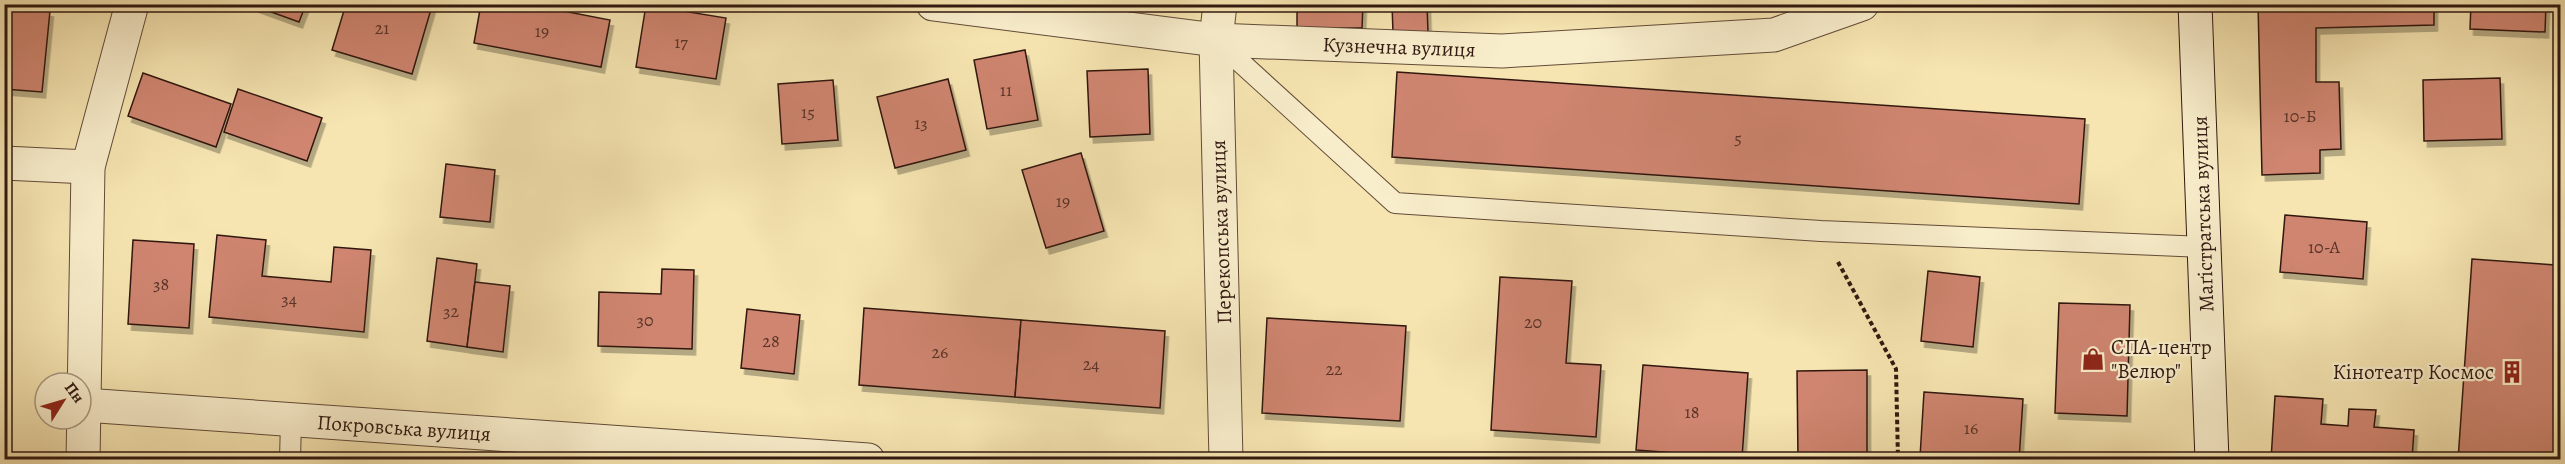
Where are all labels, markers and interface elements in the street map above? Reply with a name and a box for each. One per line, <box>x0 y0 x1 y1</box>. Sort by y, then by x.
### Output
house number: 21 <box>375 16 389 40</box>
house number: 19 <box>535 19 549 43</box>
house number: 17 <box>674 30 688 54</box>
street label: Кузнечна вулиця <box>1322 30 1476 64</box>
house number: 11 <box>1000 78 1012 102</box>
house number: 15 <box>801 100 815 124</box>
house number: 10-Б <box>2284 104 2316 128</box>
house number: 13 <box>914 111 928 135</box>
street label: Маґістратська вулиця <box>2186 115 2220 313</box>
house number: 5 <box>1734 126 1742 150</box>
street label: Перекопська вулиця <box>1204 139 1238 325</box>
house number: 19 <box>1056 189 1070 213</box>
house number: 10-А <box>2308 235 2341 259</box>
house number: 38 <box>153 272 169 296</box>
house number: 34 <box>281 287 297 311</box>
house number: 32 <box>443 299 459 323</box>
house number: 30 <box>636 308 654 332</box>
house number: 20 <box>1524 310 1542 334</box>
house number: 28 <box>762 329 780 353</box>
place label: СПА-центр "Велюр" <box>2111 333 2212 385</box>
house number: 26 <box>932 340 948 364</box>
shop icon: СПА-центр "Велюр" <box>2080 346 2106 372</box>
house number: 24 <box>1083 352 1099 376</box>
house number: 22 <box>1325 357 1343 381</box>
place label: Кінотеатр Космос <box>2332 358 2494 386</box>
building icon: Кінотеатр Космос <box>2499 359 2525 385</box>
north arrow <box>33 371 93 431</box>
text: Пн <box>59 378 89 408</box>
house number: 18 <box>1685 400 1699 424</box>
street label: Покровська вулиця <box>316 408 492 448</box>
house number: 16 <box>1964 416 1978 440</box>

